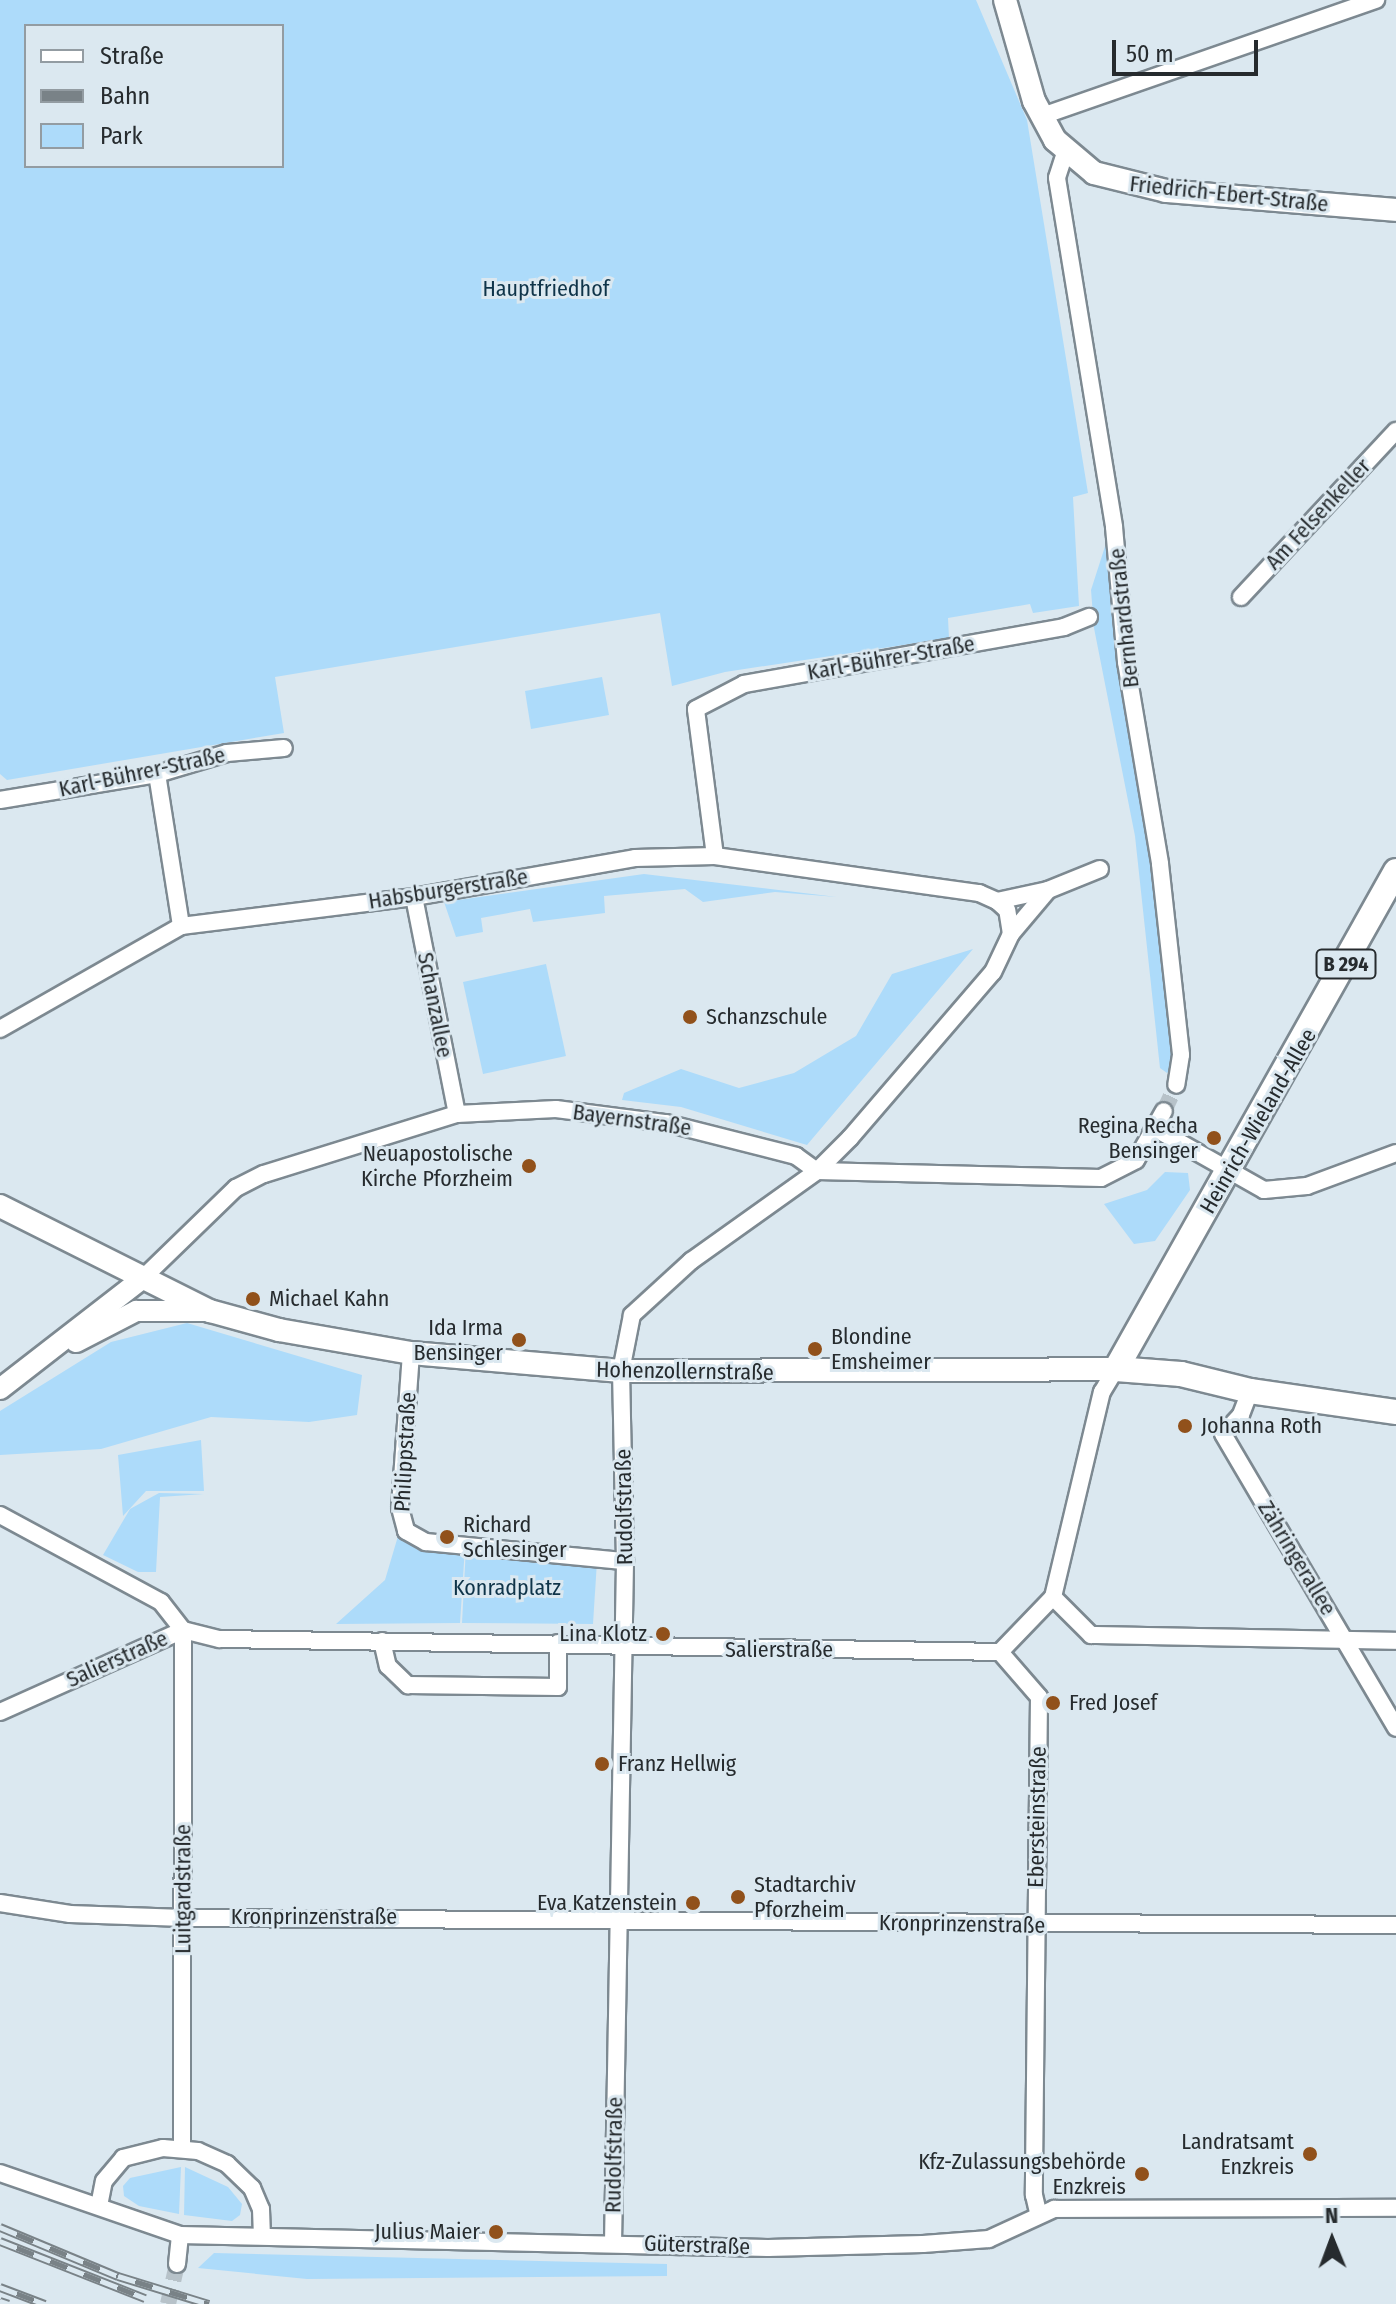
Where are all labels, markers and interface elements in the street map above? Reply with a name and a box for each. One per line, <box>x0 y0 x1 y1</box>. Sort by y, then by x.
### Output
legend <box>24 24 284 168</box>
scale bar <box>1116 24 1262 74</box>
text: 50 m <box>1126 40 1174 68</box>
text: Straße <box>100 42 164 70</box>
text: Bahn <box>100 82 150 110</box>
text: Park <box>100 122 143 150</box>
street label: Friedrich-Ebert-Straße <box>1128 170 1330 218</box>
park label: Hauptfriedhof <box>482 276 610 302</box>
street label: Am Felsenkeller <box>1260 453 1376 575</box>
street label: Bernhardstraße <box>1104 547 1144 689</box>
street label: Karl-Bührer-Straße <box>805 630 977 686</box>
street label: Karl-Bührer-Straße <box>56 741 228 803</box>
street label: Habsburgerstraße <box>366 863 530 915</box>
road number: B 294 <box>1314 948 1378 980</box>
street label: Schanzallee <box>412 950 458 1060</box>
place label: Schanzschule <box>706 1004 827 1030</box>
marker: Schanzschule <box>681 1008 699 1026</box>
street label: Heinrich-Wieland-Allee <box>1194 1024 1322 1218</box>
street label: Bayernstraße <box>571 1099 693 1141</box>
place label: Regina Recha Bensinger <box>1078 1112 1198 1164</box>
marker: Regina Recha Bensinger <box>1205 1129 1223 1147</box>
place label: Neuapostolische Kirche Pforzheim <box>361 1140 513 1192</box>
marker: Neuapostolische Kirche Pforzheim <box>520 1157 538 1175</box>
place label: Michael Kahn <box>269 1286 389 1312</box>
marker: Michael Kahn <box>244 1290 262 1308</box>
place label: Ida Irma Bensinger <box>413 1314 503 1366</box>
place label: Blondine Emsheimer <box>831 1323 931 1374</box>
marker: Ida Irma Bensinger <box>510 1331 528 1349</box>
marker: Blondine Emsheimer <box>806 1340 824 1358</box>
street label: Hohenzollernstraße <box>596 1356 774 1386</box>
street label: Philippstraße <box>389 1391 421 1513</box>
place label: Johanna Roth <box>1201 1413 1322 1439</box>
marker: Johanna Roth <box>1176 1417 1194 1435</box>
street label: Rudolfstraße <box>610 1449 638 1565</box>
street label: Zähringerallee <box>1252 1496 1342 1620</box>
place label: Richard Schlesinger <box>463 1511 567 1562</box>
marker: Richard Schlesinger <box>438 1528 456 1546</box>
park label: Konradplatz <box>453 1575 561 1601</box>
place label: Lina Klotz <box>559 1621 647 1647</box>
street label: Salierstraße <box>62 1625 172 1693</box>
marker: Lina Klotz <box>654 1625 672 1643</box>
street label: Salierstraße <box>725 1637 833 1663</box>
place label: Fred Josef <box>1069 1690 1157 1716</box>
marker: Fred Josef <box>1044 1694 1062 1712</box>
street label: Ebersteinstraße <box>1023 1746 1051 1888</box>
place label: Franz Hellwig <box>618 1751 736 1777</box>
marker: Franz Hellwig <box>593 1755 611 1773</box>
street label: Luitgardstraße <box>170 1824 196 1954</box>
place label: Stadtarchiv Pforzheim <box>754 1871 856 1922</box>
marker: Stadtarchiv Pforzheim <box>729 1888 747 1906</box>
place label: Eva Katzenstein <box>537 1890 677 1916</box>
marker: Eva Katzenstein <box>684 1894 702 1912</box>
street label: Kronprinzenstraße <box>231 1904 397 1930</box>
street label: Kronprinzenstraße <box>879 1909 1045 1939</box>
street label: Rudolfstraße <box>600 2097 628 2213</box>
place label: Landratsamt Enzkreis <box>1181 2128 1294 2180</box>
marker: Landratsamt Enzkreis <box>1301 2145 1319 2163</box>
place label: Kfz-Zulassungsbehörde Enzkreis <box>918 2148 1126 2200</box>
marker: Kfz-Zulassungsbehörde Enzkreis <box>1133 2165 1151 2183</box>
north arrow <box>1292 2200 1372 2280</box>
text: N <box>1325 2202 1338 2229</box>
place label: Julius Maier <box>375 2219 480 2245</box>
marker: Julius Maier <box>487 2223 505 2241</box>
street label: Güterstraße <box>643 2230 751 2260</box>

